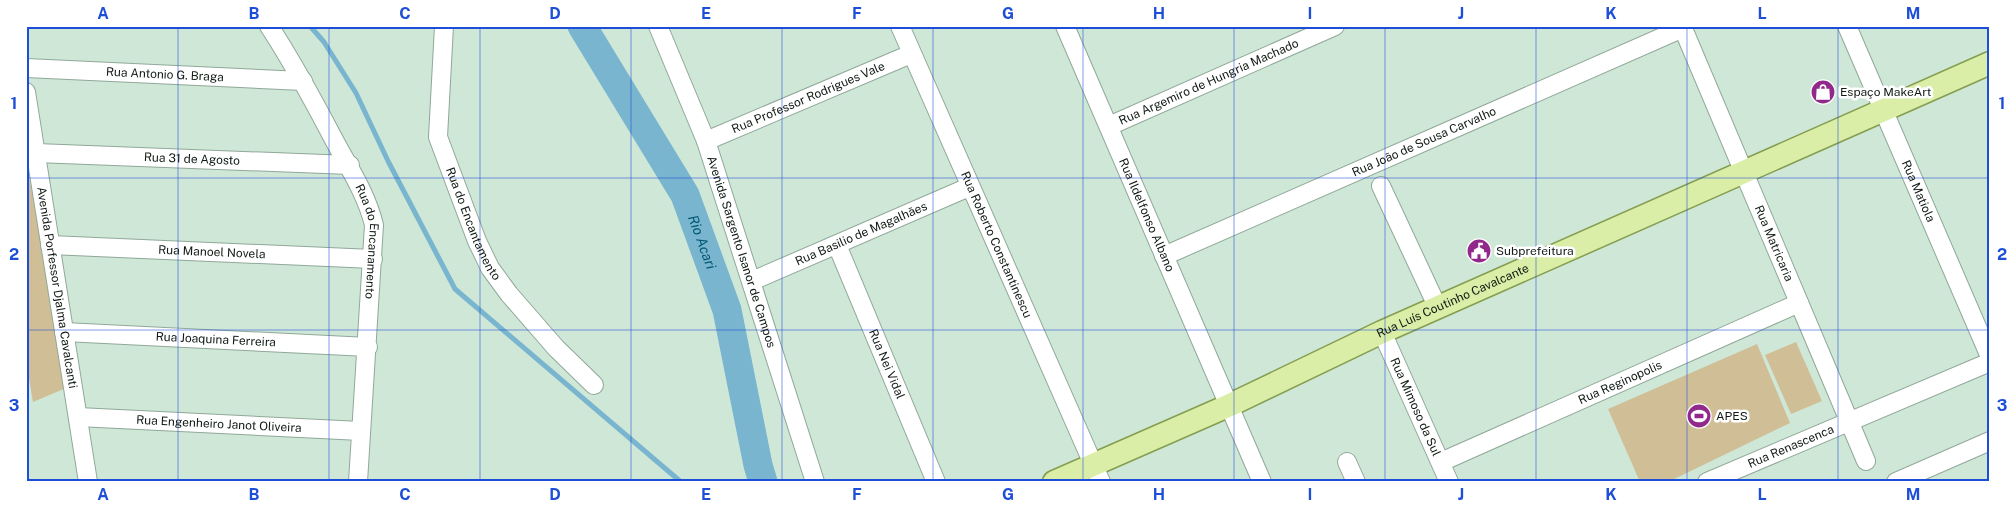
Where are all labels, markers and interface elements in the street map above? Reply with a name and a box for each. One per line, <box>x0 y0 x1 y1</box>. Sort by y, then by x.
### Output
text: A <box>97 4 109 23</box>
text: B <box>249 4 260 23</box>
text: C <box>399 4 411 23</box>
text: D <box>549 4 561 23</box>
text: E <box>701 4 711 23</box>
text: F <box>852 4 862 23</box>
text: G <box>1002 4 1014 23</box>
text: H <box>1153 4 1165 23</box>
text: I <box>1308 4 1312 23</box>
text: J <box>1458 4 1464 23</box>
text: K <box>1605 4 1617 23</box>
text: L <box>1757 4 1767 23</box>
text: M <box>1906 4 1920 23</box>
street label: Rua Argemiro de Hungria Machado <box>1117 36 1301 128</box>
street label: Rua Professor Rodrigues Vale <box>729 59 887 136</box>
street label: Rua Antonio G. Braga <box>106 65 224 84</box>
shop icon: Espaço MakeArt <box>1810 79 1836 105</box>
place label: Espaço MakeArt <box>1840 85 1932 99</box>
text: 1 <box>11 94 17 113</box>
text: 1 <box>1999 94 2005 113</box>
street label: Rua João de Sousa Carvalho <box>1350 104 1498 180</box>
street label: Rua 31 de Agosto <box>144 150 241 168</box>
street label: Avenida Sargento Isanor de Campos <box>704 154 779 350</box>
street label: Rua Ildelfonso Albano <box>1116 156 1177 274</box>
street label: Rua Matiola <box>1899 158 1938 224</box>
street label: Rua do Encantamento <box>443 165 504 283</box>
street label: Rua Roberto Constantinescu <box>958 169 1035 320</box>
street label: Rua do Encanamento <box>352 182 381 300</box>
street label: Avenida Porfessor Djalma Cavalcanti <box>34 186 80 389</box>
street label: Rua Basilio de Magalhães <box>793 199 929 268</box>
street label: Rua Matricaria <box>1752 203 1796 284</box>
water label: Rio Acari <box>685 213 720 272</box>
public building icon: Subprefeitura <box>1466 238 1492 264</box>
street label: Rua Manoel Novela <box>158 243 266 261</box>
place label: Subprefeitura <box>1496 244 1574 258</box>
text: 2 <box>9 245 19 264</box>
text: 2 <box>1997 245 2007 264</box>
street label: Rua Luís Coutinho Cavalcante <box>1374 261 1531 341</box>
street label: Rua Nei Vidal <box>866 327 908 401</box>
street label: Rua Joaquina Ferreira <box>155 330 276 349</box>
street label: Rua Mimoso da Sul <box>1387 355 1444 459</box>
street label: Rua Reginopolis <box>1576 358 1664 407</box>
text: 3 <box>9 396 19 415</box>
text: 3 <box>1997 396 2007 415</box>
sports icon: APES <box>1686 403 1712 429</box>
place label: APES <box>1716 409 1748 423</box>
street label: Rua Engenheiro Janot Oliveira <box>136 413 302 435</box>
street label: Rua Renascenca <box>1746 422 1836 471</box>
text: A <box>97 485 109 504</box>
text: B <box>249 485 260 504</box>
text: C <box>399 485 411 504</box>
text: D <box>549 485 561 504</box>
text: E <box>701 485 711 504</box>
text: F <box>852 485 862 504</box>
text: G <box>1002 485 1014 504</box>
text: H <box>1153 485 1165 504</box>
text: I <box>1308 485 1312 504</box>
text: J <box>1458 485 1464 504</box>
text: K <box>1605 485 1617 504</box>
text: L <box>1757 485 1767 504</box>
text: M <box>1906 485 1920 504</box>

